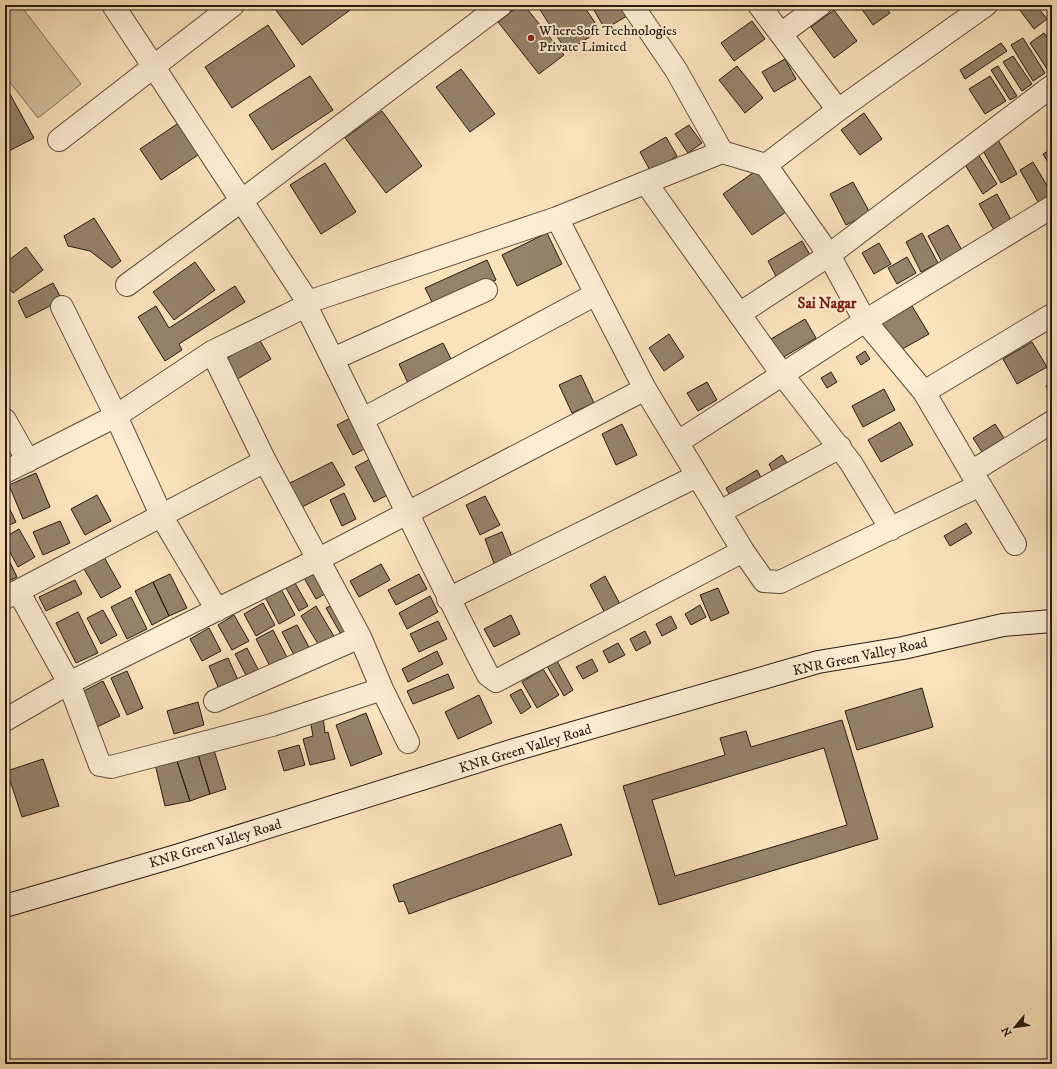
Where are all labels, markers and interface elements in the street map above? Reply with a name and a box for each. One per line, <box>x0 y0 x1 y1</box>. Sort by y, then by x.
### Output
place label: WhereSoft Technologies Private Limited <box>538 22 677 56</box>
marker: WhereSoft Technologies Private Limited <box>526 33 536 43</box>
district label: Sai Nagar <box>798 294 857 313</box>
street label: KNR Green Valley Road <box>791 634 929 680</box>
street label: KNR Green Valley Road <box>457 720 594 778</box>
street label: KNR Green Valley Road <box>147 815 284 873</box>
north arrow <box>995 1007 1035 1047</box>
text: N <box>999 1024 1015 1039</box>

